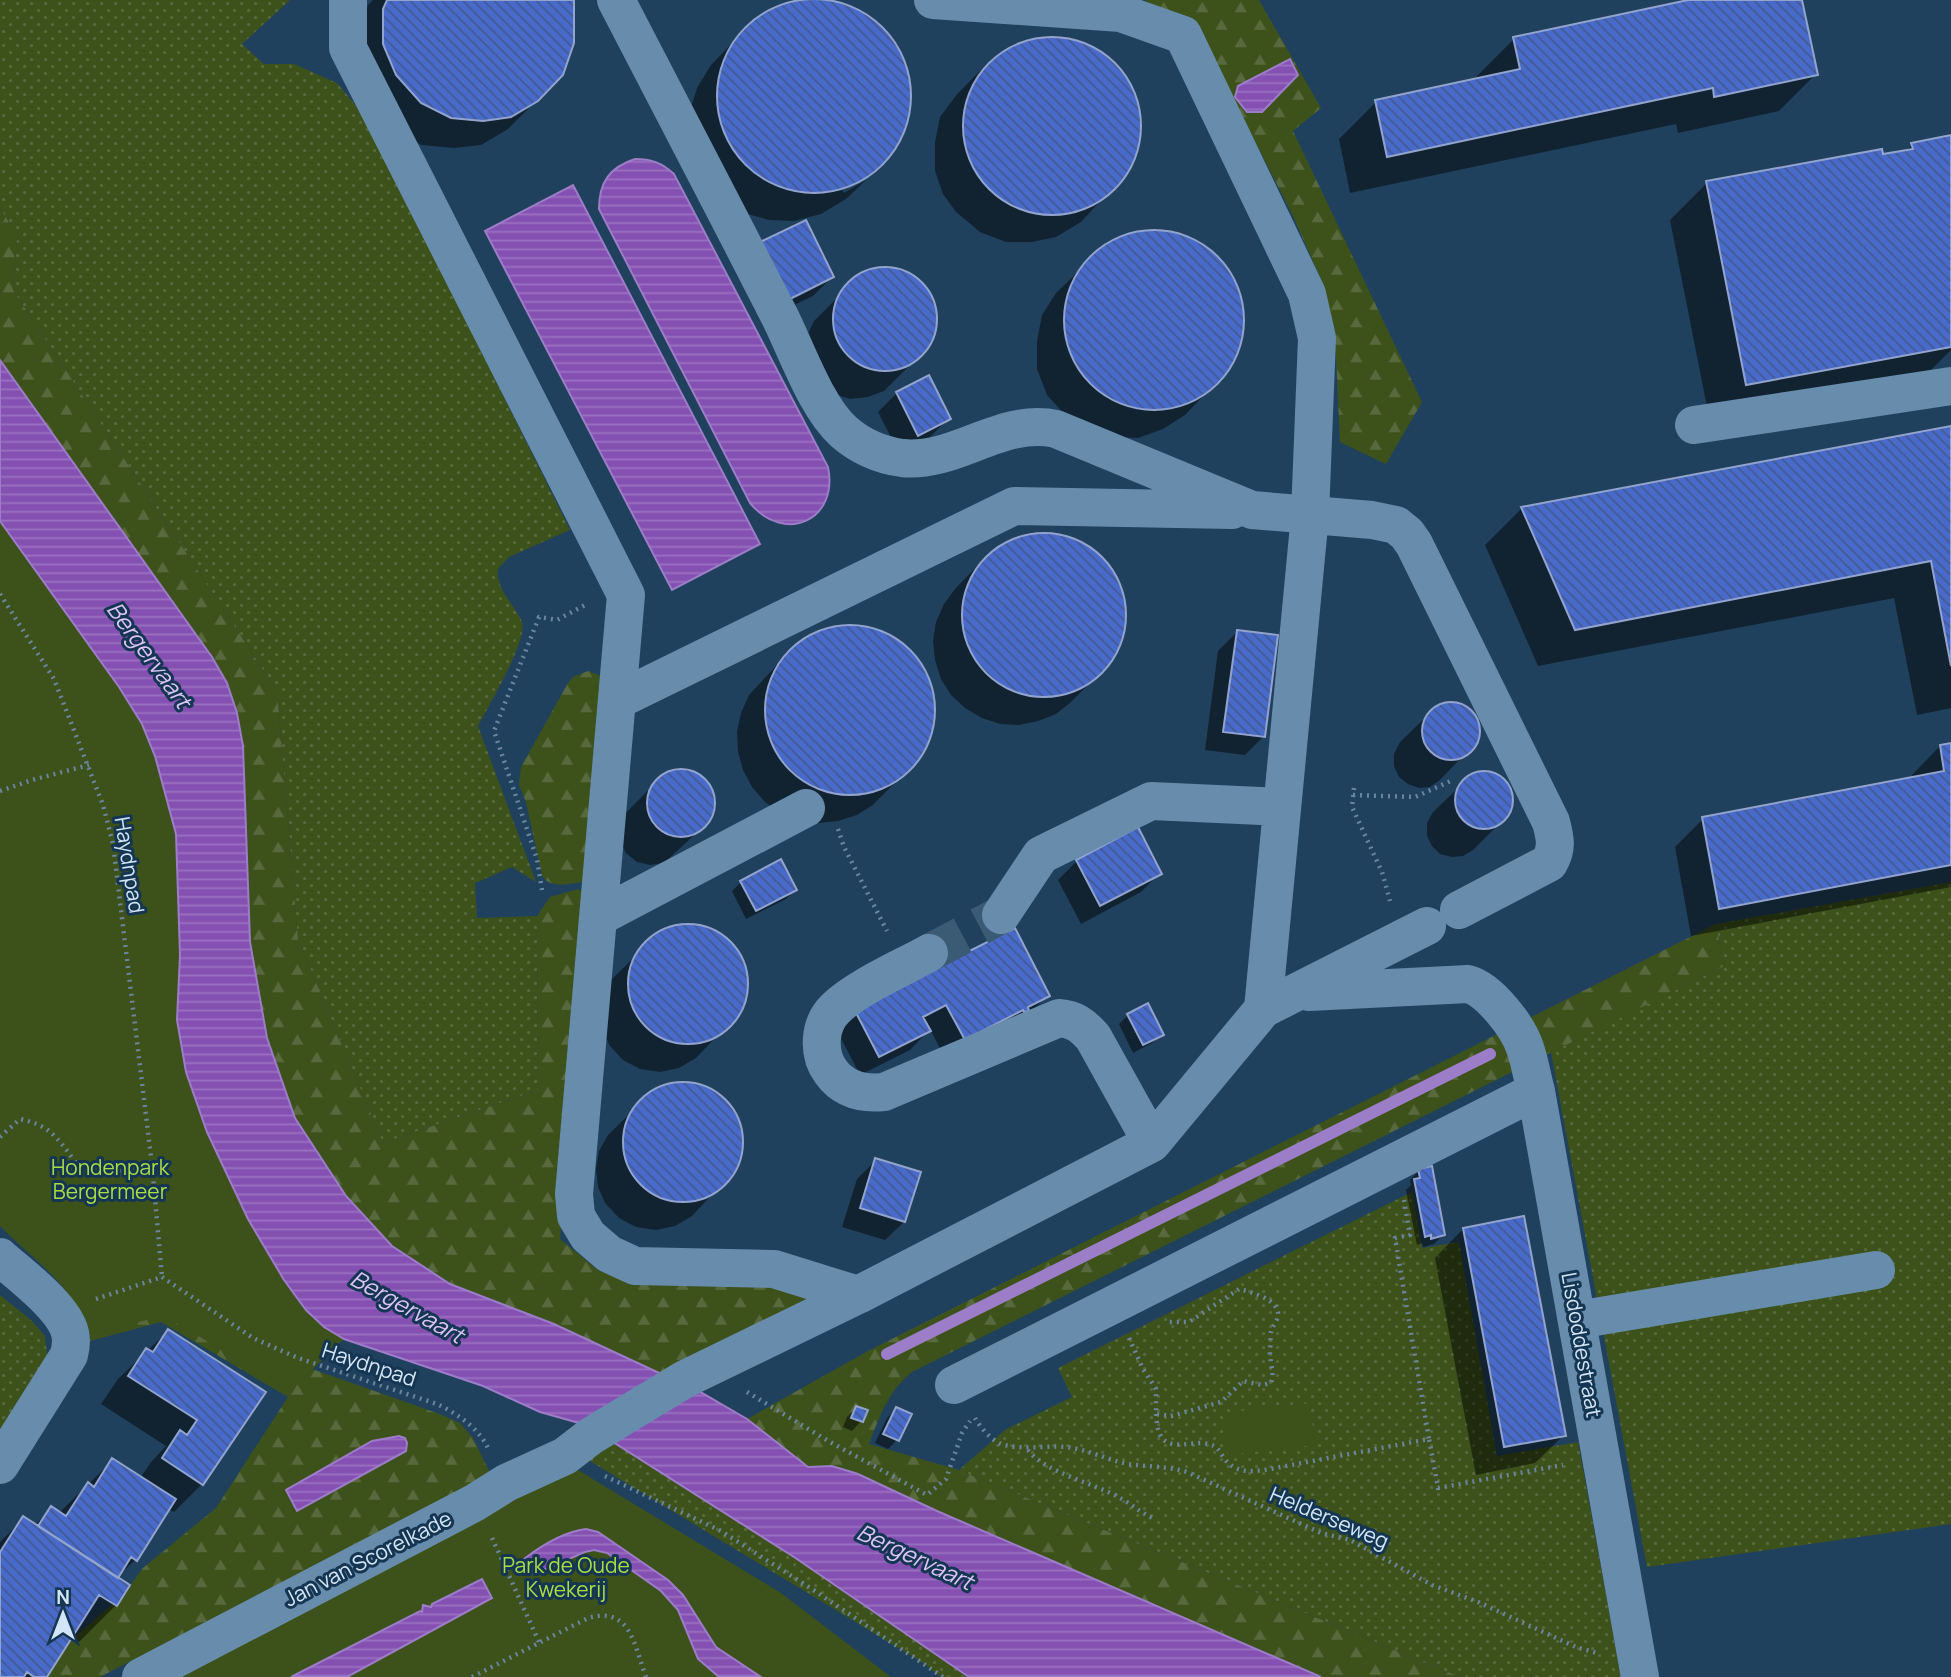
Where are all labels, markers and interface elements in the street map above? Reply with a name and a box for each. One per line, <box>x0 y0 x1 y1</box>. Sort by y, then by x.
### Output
water label: Bergervaart <box>100 595 201 717</box>
street label: Haydnpad <box>109 814 151 915</box>
park label: Hondenpark Bergermeer <box>51 1153 170 1205</box>
water label: Bergervaart <box>345 1262 472 1352</box>
street label: Lisdoddestraat <box>1555 1270 1609 1420</box>
street label: Haydnpad <box>319 1336 420 1392</box>
street label: Helderseweg <box>1266 1479 1393 1555</box>
street label: Jan van Scorelkade <box>279 1504 456 1612</box>
water label: Bergervaart <box>852 1515 981 1598</box>
park label: Park de Oude Kwekerij <box>502 1551 630 1603</box>
north arrow <box>28 1579 98 1649</box>
text: N <box>56 1584 70 1610</box>

